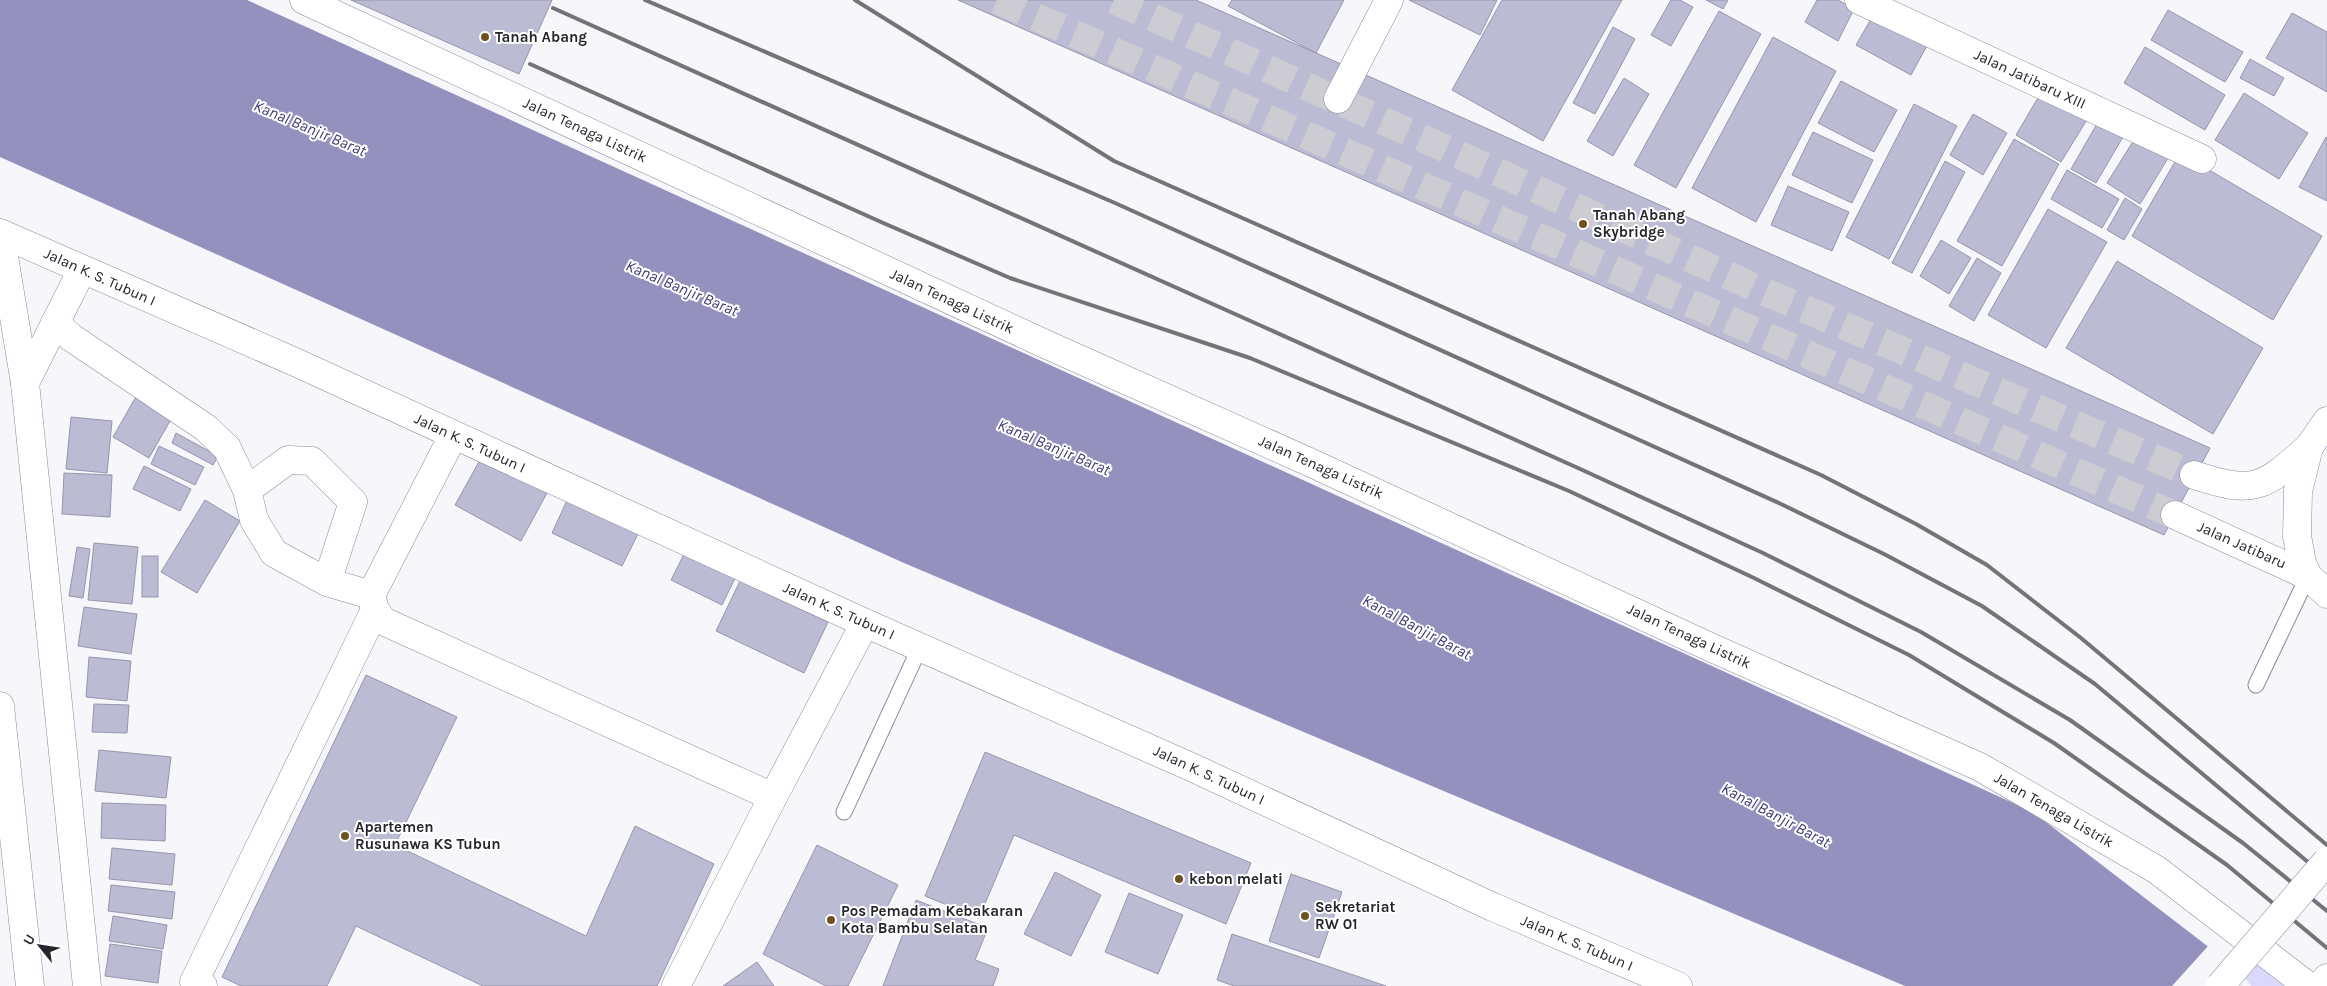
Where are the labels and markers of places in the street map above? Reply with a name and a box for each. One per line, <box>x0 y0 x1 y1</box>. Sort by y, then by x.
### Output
place label: Tanah Abang <box>495 28 587 46</box>
marker: Tanah Abang <box>479 31 491 43</box>
place label: Tanah Abang Skybridge <box>1593 206 1685 241</box>
marker: Tanah Abang Skybridge <box>1577 218 1589 230</box>
place label: Apartemen Rusunawa KS Tubun <box>355 818 501 853</box>
marker: Apartemen Rusunawa KS Tubun <box>339 830 351 842</box>
place label: kebon melati <box>1189 870 1283 888</box>
marker: kebon melati <box>1173 873 1185 885</box>
place label: Sekretariat RW 01 <box>1315 898 1395 933</box>
place label: Pos Pemadam Kebakaran Kota Bambu Selatan <box>841 902 1023 937</box>
marker: Sekretariat RW 01 <box>1299 910 1311 922</box>
marker: Pos Pemadam Kebakaran Kota Bambu Selatan <box>825 914 837 926</box>

